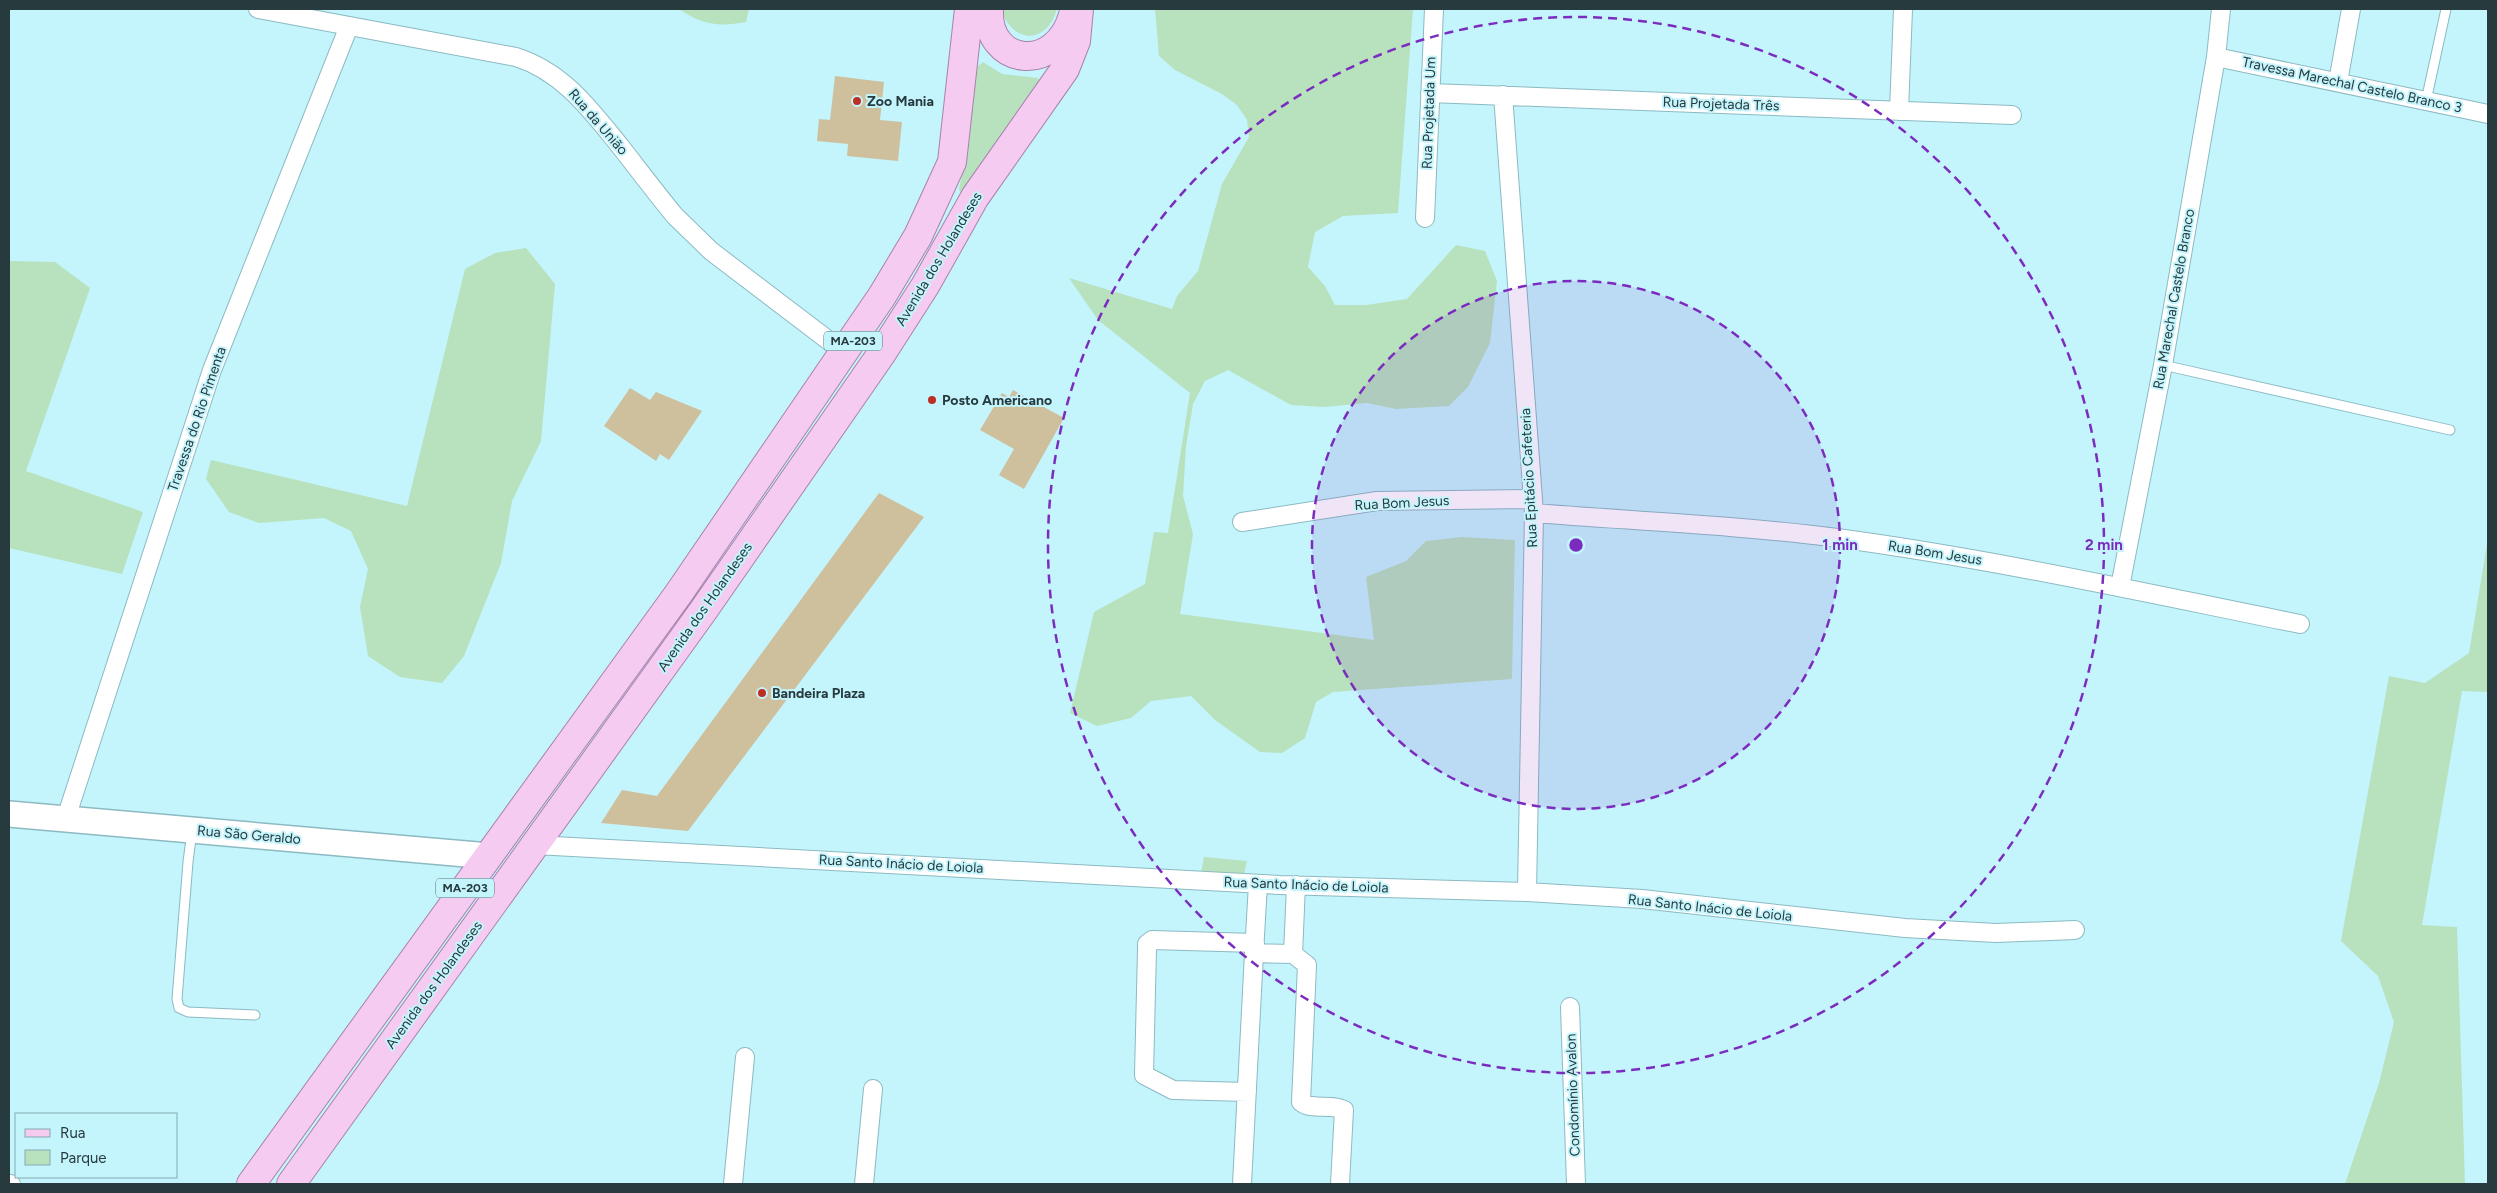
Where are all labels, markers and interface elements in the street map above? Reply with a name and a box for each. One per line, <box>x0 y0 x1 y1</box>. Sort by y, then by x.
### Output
street label: Travessa Marechal Castelo Branco 3 <box>2241 53 2463 117</box>
street label: Rua Projetada Um <box>1419 56 1439 170</box>
street label: Rua da União <box>565 85 631 159</box>
place label: Zoo Mania <box>867 93 934 110</box>
street label: Rua Projetada Três <box>1662 93 1780 115</box>
marker: Zoo Mania <box>851 95 863 107</box>
street label: Avenida dos Holandeses <box>892 189 986 329</box>
street label: Rua Marechal Castelo Branco <box>2150 207 2198 391</box>
road number: MA-203 <box>824 332 882 351</box>
street label: Travessa do Rio Pimenta <box>164 344 230 494</box>
place label: Posto Americano <box>942 392 1052 409</box>
marker: Posto Americano <box>926 394 938 406</box>
street label: Rua Epitácio Cafeteria <box>1517 408 1541 548</box>
street label: Rua Bom Jesus <box>1354 492 1450 514</box>
centre of rings <box>1567 536 1585 554</box>
text: 1 min <box>1822 536 1858 554</box>
text: 2 min <box>2085 536 2123 554</box>
street label: Rua Bom Jesus <box>1887 537 1983 569</box>
street label: Avenida dos Holandeses <box>654 539 756 675</box>
place label: Bandeira Plaza <box>772 685 865 702</box>
marker: Bandeira Plaza <box>756 687 768 699</box>
street label: Rua São Geraldo <box>196 822 302 848</box>
street label: Rua Santo Inácio de Loiola <box>818 851 984 877</box>
street label: Rua Santo Inácio de Loiola <box>1223 874 1389 896</box>
road number: MA-203 <box>436 878 494 898</box>
street label: Rua Santo Inácio de Loiola <box>1627 891 1793 925</box>
street label: Avenida dos Holandeses <box>382 918 486 1052</box>
street label: Condomínio Avalon <box>1562 1033 1584 1157</box>
legend <box>15 1113 178 1178</box>
text: Rua <box>60 1124 85 1142</box>
text: Parque <box>60 1149 107 1167</box>

